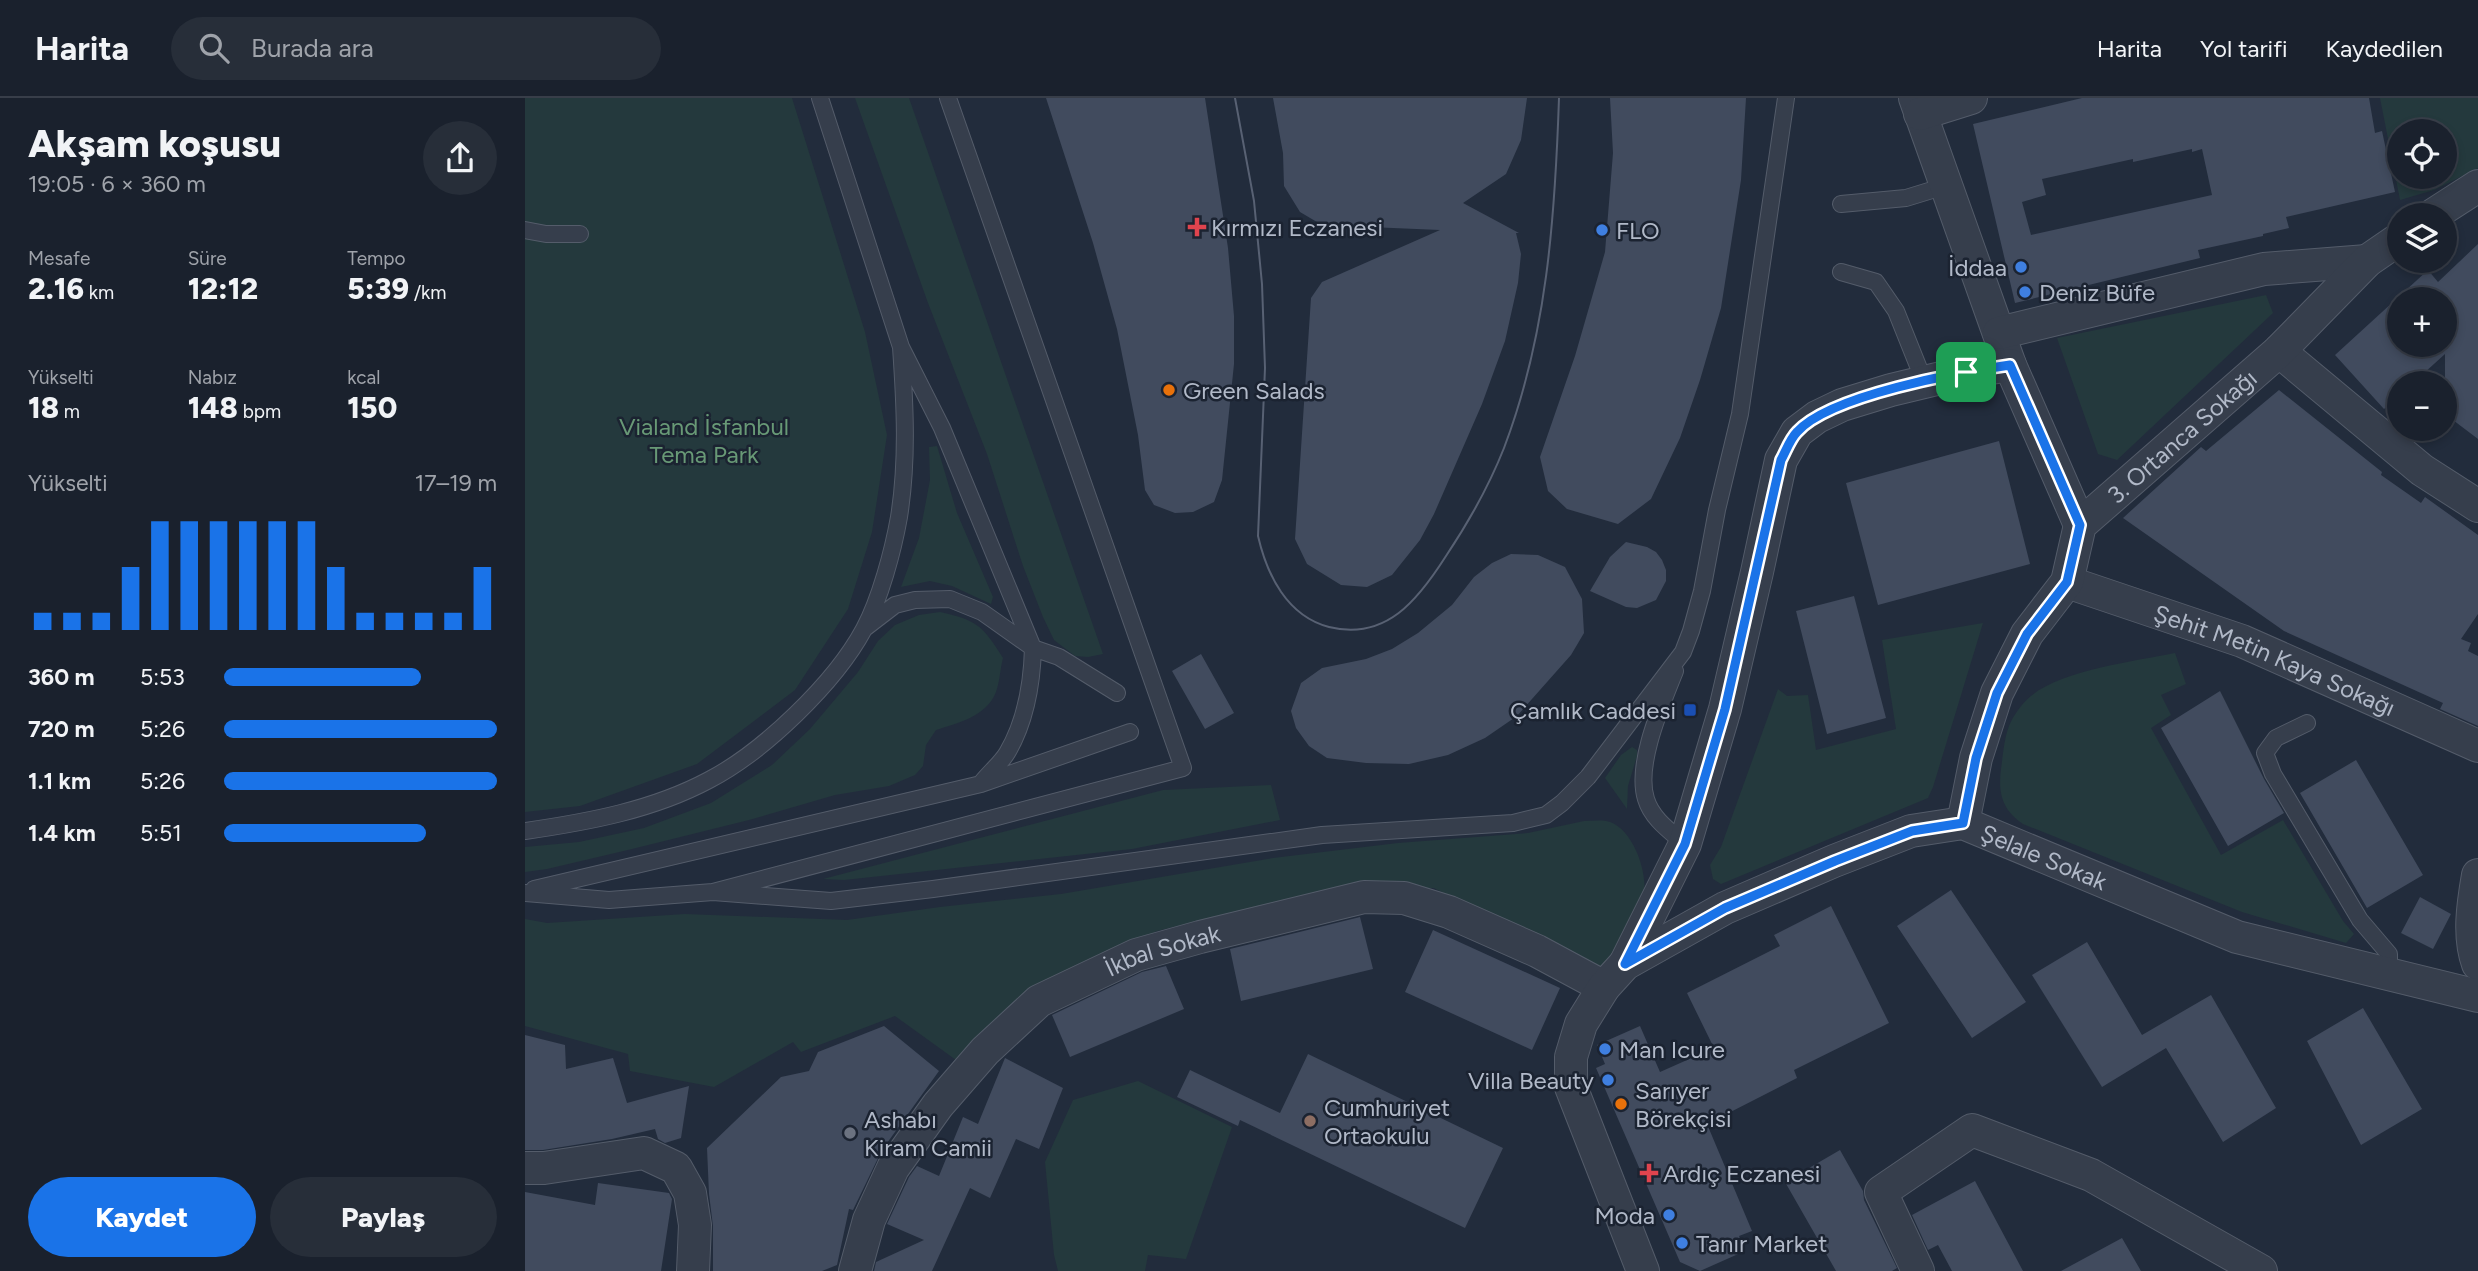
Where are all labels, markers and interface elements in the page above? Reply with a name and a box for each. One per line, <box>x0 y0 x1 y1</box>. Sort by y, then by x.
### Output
search box <box>171 17 661 80</box>
text: Harita <box>35 29 129 68</box>
icon: search <box>195 29 233 67</box>
text: Burada ara <box>251 32 374 64</box>
text: Harita <box>2097 34 2162 63</box>
text: Yol tarifi <box>2200 34 2288 63</box>
text: Kaydedilen <box>2326 34 2443 63</box>
map controls <box>2387 119 2457 441</box>
button: locate <box>2387 119 2457 189</box>
text: Akşam koşusu <box>28 121 281 167</box>
button: share <box>423 121 497 195</box>
text: 19:05 · 6 × 360 m <box>28 170 206 198</box>
button: layers <box>2387 203 2457 273</box>
place label: Kırmızı Eczanesi <box>1211 213 1383 242</box>
place label: FLO <box>1616 216 1660 245</box>
marker: Kırmızı Eczanesi <box>1189 219 1205 235</box>
marker: FLO <box>1594 222 1610 238</box>
text: Mesafe <box>28 247 90 270</box>
text: Süre <box>188 247 227 270</box>
text: Tempo <box>347 247 405 270</box>
place label: İddaa <box>1948 253 2007 282</box>
marker: İddaa <box>2013 259 2029 275</box>
text: 2.16 <box>28 270 84 307</box>
text: 12:12 <box>188 270 258 307</box>
text: 5:39 <box>347 270 409 307</box>
place label: Deniz Büfe <box>2039 278 2155 307</box>
text: km <box>84 281 114 304</box>
text: /km <box>409 281 446 304</box>
marker: Deniz Büfe <box>2017 284 2033 300</box>
button: + <box>2387 287 2457 357</box>
pin <box>1936 342 1996 402</box>
icon: arrive <box>1947 353 1985 391</box>
street label: 3. Ortanca Sokağı <box>2101 363 2262 509</box>
text: Yükselti <box>28 366 94 389</box>
text: Nabız <box>188 366 237 389</box>
text: kcal <box>347 366 381 389</box>
button: − <box>2387 371 2457 441</box>
place label: Green Salads <box>1183 376 1325 405</box>
marker: Green Salads <box>1161 382 1177 398</box>
text: 18 <box>28 389 59 426</box>
text: 148 <box>188 389 238 426</box>
text: 150 <box>347 389 397 426</box>
text: m <box>59 400 80 423</box>
text: bpm <box>238 400 281 423</box>
park label: Vialand İsfanbul Tema Park <box>619 412 789 469</box>
text: Yükselti <box>28 469 108 497</box>
text: 17–19 m <box>415 469 497 497</box>
street label: Şehit Metin Kaya Sokağı <box>2150 598 2400 722</box>
text: 360 m <box>28 663 95 691</box>
text: 5:53 <box>140 663 185 691</box>
place label: Çamlık Caddesi <box>1510 696 1676 725</box>
marker: Çamlık Caddesi <box>1682 702 1698 718</box>
text: 720 m <box>28 715 95 743</box>
text: 5:26 <box>140 715 185 743</box>
text: 1.1 km <box>28 767 91 795</box>
text: 5:26 <box>140 767 185 795</box>
street label: Şelale Sokak <box>1977 818 2112 896</box>
text: 1.4 km <box>28 819 96 847</box>
text: 5:51 <box>140 819 182 847</box>
street label: İkbal Sokak <box>1100 918 1223 982</box>
place label: Man Icure <box>1619 1035 1725 1064</box>
marker: Man Icure <box>1597 1041 1613 1057</box>
place label: Villa Beauty <box>1468 1066 1594 1095</box>
marker: Villa Beauty <box>1600 1072 1616 1088</box>
place label: Sarıyer Börekçisi <box>1635 1076 1731 1133</box>
place label: Cumhuriyet Ortaokulu <box>1324 1093 1450 1150</box>
marker: Sarıyer Börekçisi <box>1613 1096 1629 1112</box>
place label: Ashabı Kiram Camii <box>864 1105 992 1162</box>
marker: Cumhuriyet Ortaokulu <box>1302 1113 1318 1129</box>
marker: Ashabı Kiram Camii <box>842 1125 858 1141</box>
place label: Ardıç Eczanesi <box>1663 1159 1820 1188</box>
marker: Ardıç Eczanesi <box>1641 1165 1657 1181</box>
button: Kaydet <box>28 1177 256 1257</box>
button: Paylaş <box>270 1177 497 1257</box>
place label: Moda <box>1594 1201 1655 1230</box>
marker: Moda <box>1661 1207 1677 1223</box>
place label: Tanır Market <box>1696 1229 1827 1258</box>
marker: Tanır Market <box>1674 1235 1690 1251</box>

